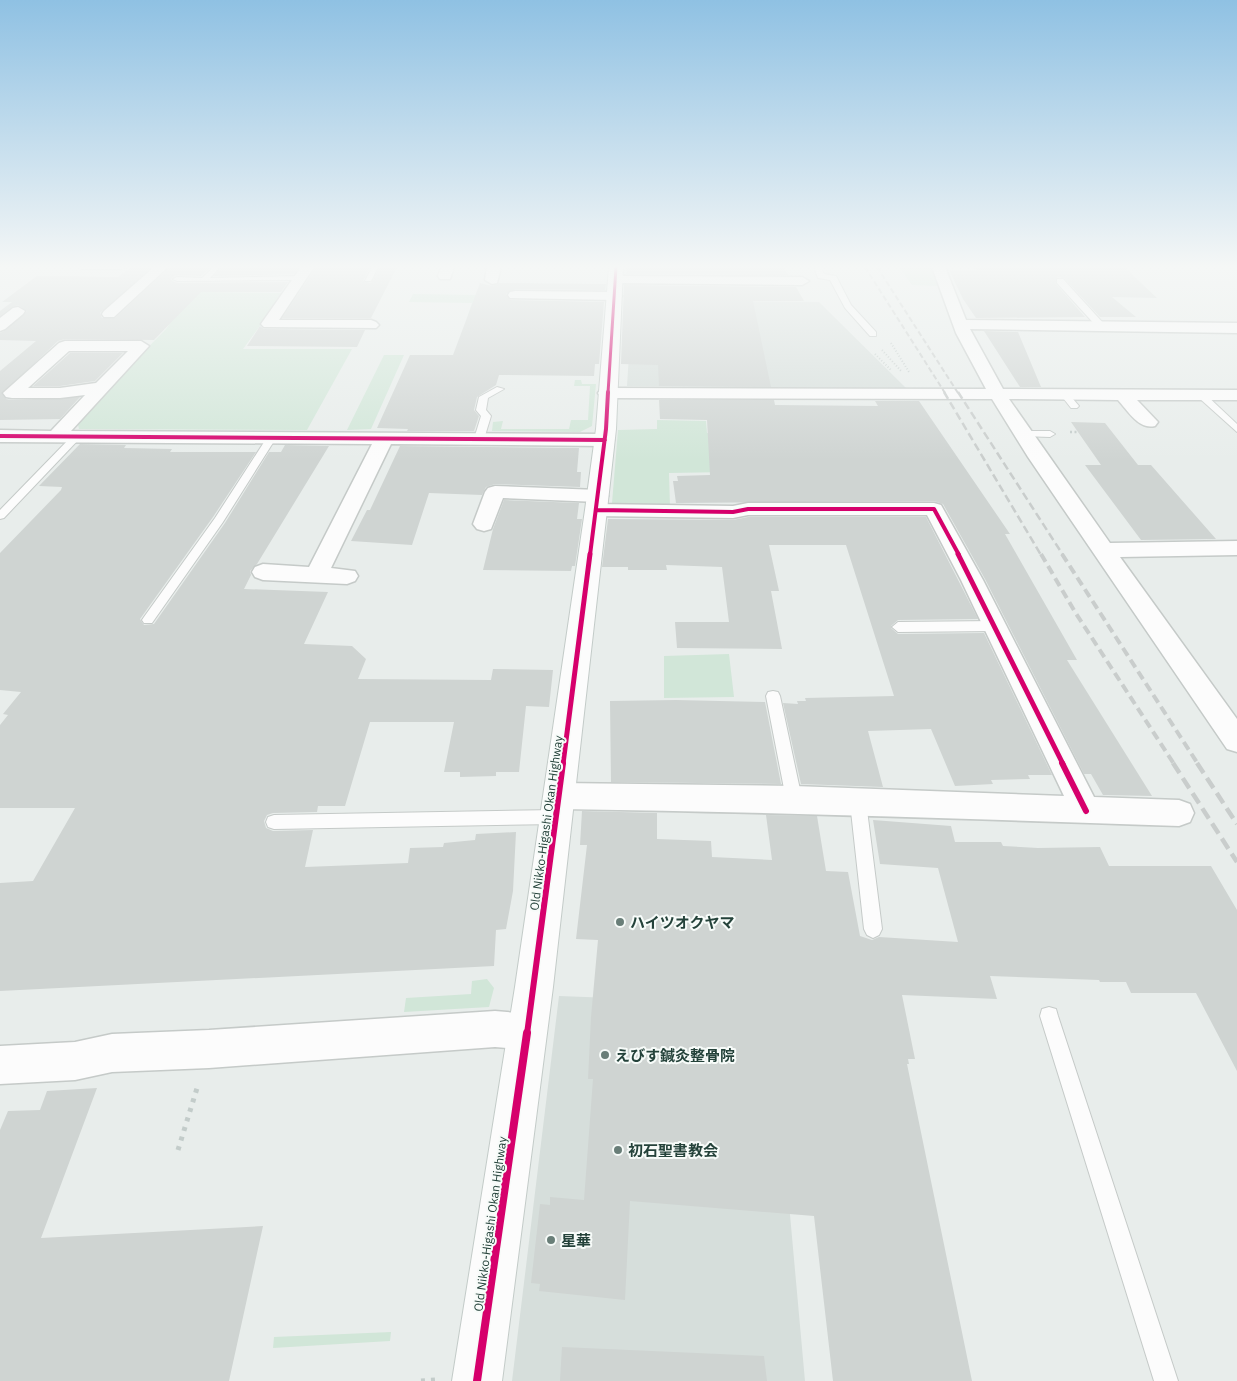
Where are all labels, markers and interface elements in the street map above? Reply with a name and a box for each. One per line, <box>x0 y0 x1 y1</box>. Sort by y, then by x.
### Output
street label: Old Nikko-Higashi Okan Highway <box>526 734 566 912</box>
place label: ハイツオクヤマ <box>630 913 734 932</box>
marker: ハイツオクヤマ <box>614 916 626 928</box>
place label: えびす鍼灸整骨院 <box>615 1046 735 1065</box>
marker: えびす鍼灸整骨院 <box>599 1049 611 1061</box>
street label: Old Nikko-Higashi Okan Highway <box>470 1135 510 1313</box>
place label: 初石聖書教会 <box>628 1141 718 1160</box>
marker: 初石聖書教会 <box>612 1144 624 1156</box>
place label: 星華 <box>561 1231 591 1250</box>
marker: 星華 <box>545 1234 557 1246</box>

